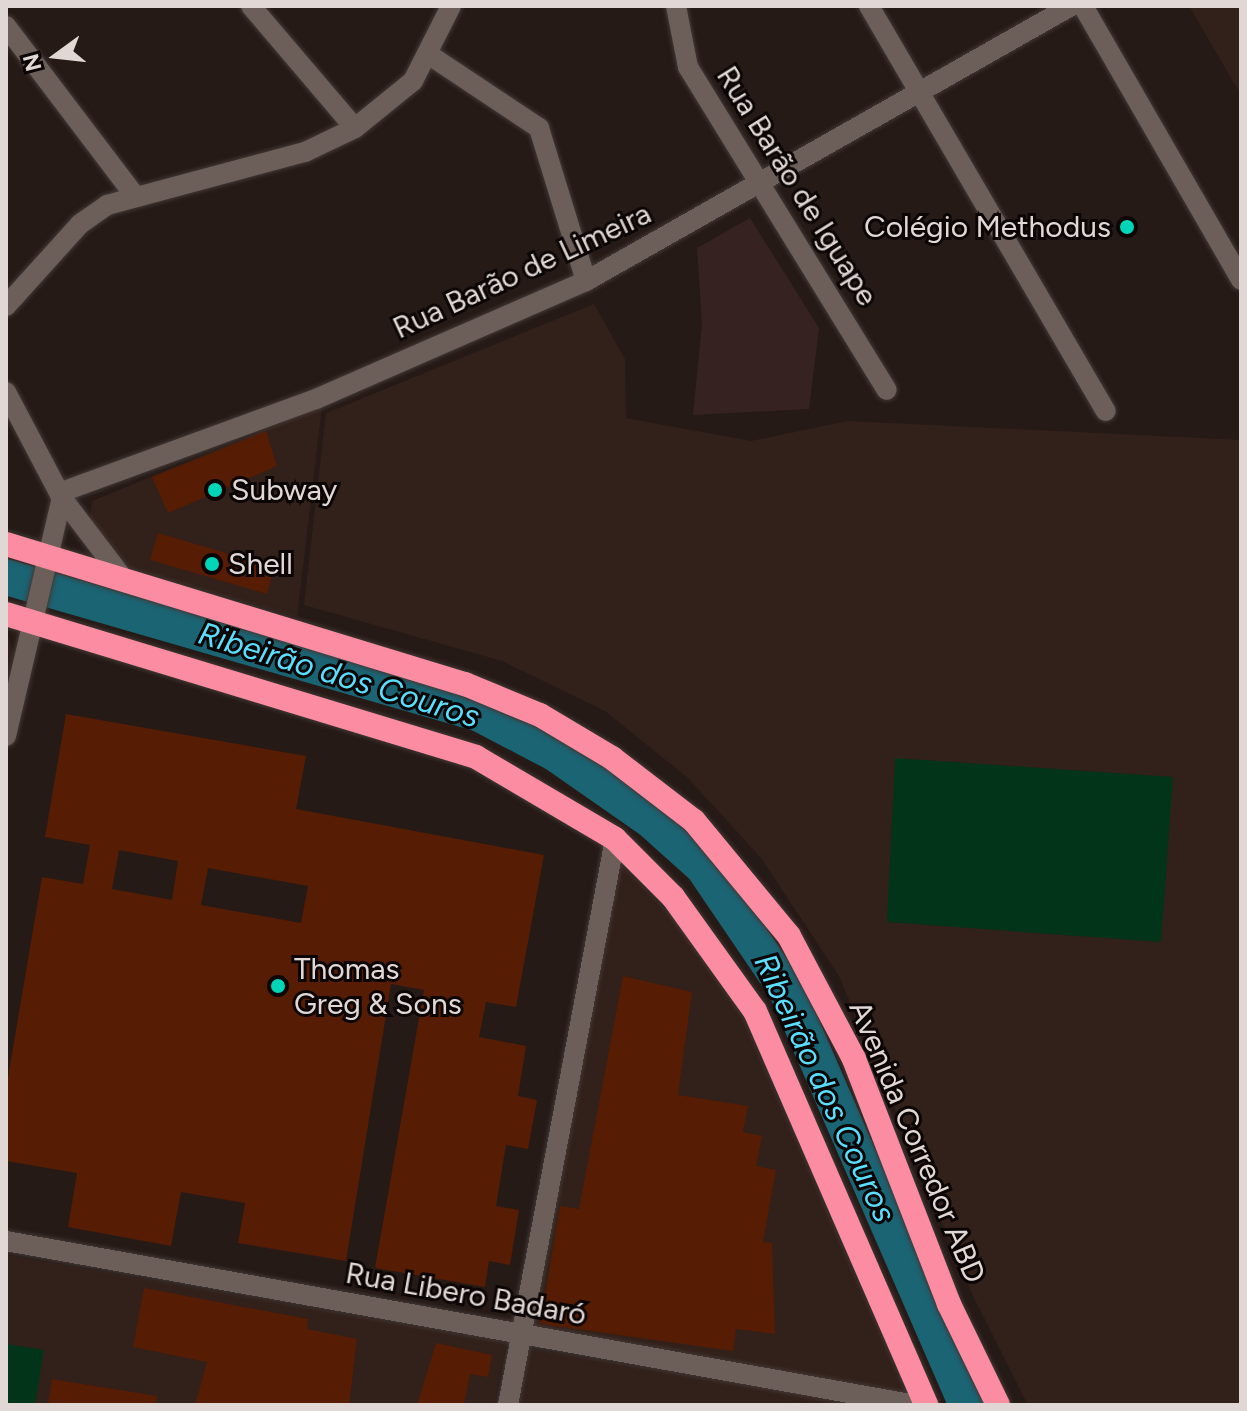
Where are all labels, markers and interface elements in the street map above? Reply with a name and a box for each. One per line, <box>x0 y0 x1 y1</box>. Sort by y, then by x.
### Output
north arrow <box>16 16 96 96</box>
text: N <box>17 51 48 74</box>
street label: Rua Barão de Iguape <box>709 60 885 312</box>
street label: Rua Barão de Limeira <box>387 195 657 347</box>
place label: Colégio Methodus <box>864 209 1111 245</box>
marker: Colégio Methodus <box>1118 218 1136 236</box>
place label: Subway <box>231 472 337 508</box>
marker: Subway <box>206 481 224 499</box>
place label: Shell <box>228 546 293 582</box>
marker: Shell <box>203 555 221 573</box>
water label: Ribeirão dos Couros <box>194 614 484 736</box>
water label: Ribeirão dos Couros <box>746 948 904 1228</box>
place label: Thomas Greg & Sons <box>294 951 462 1022</box>
marker: Thomas Greg & Sons <box>269 977 287 995</box>
street label: Avenida Corredor ABD <box>841 995 993 1289</box>
street label: Rua Libero Badaró <box>343 1255 589 1333</box>

